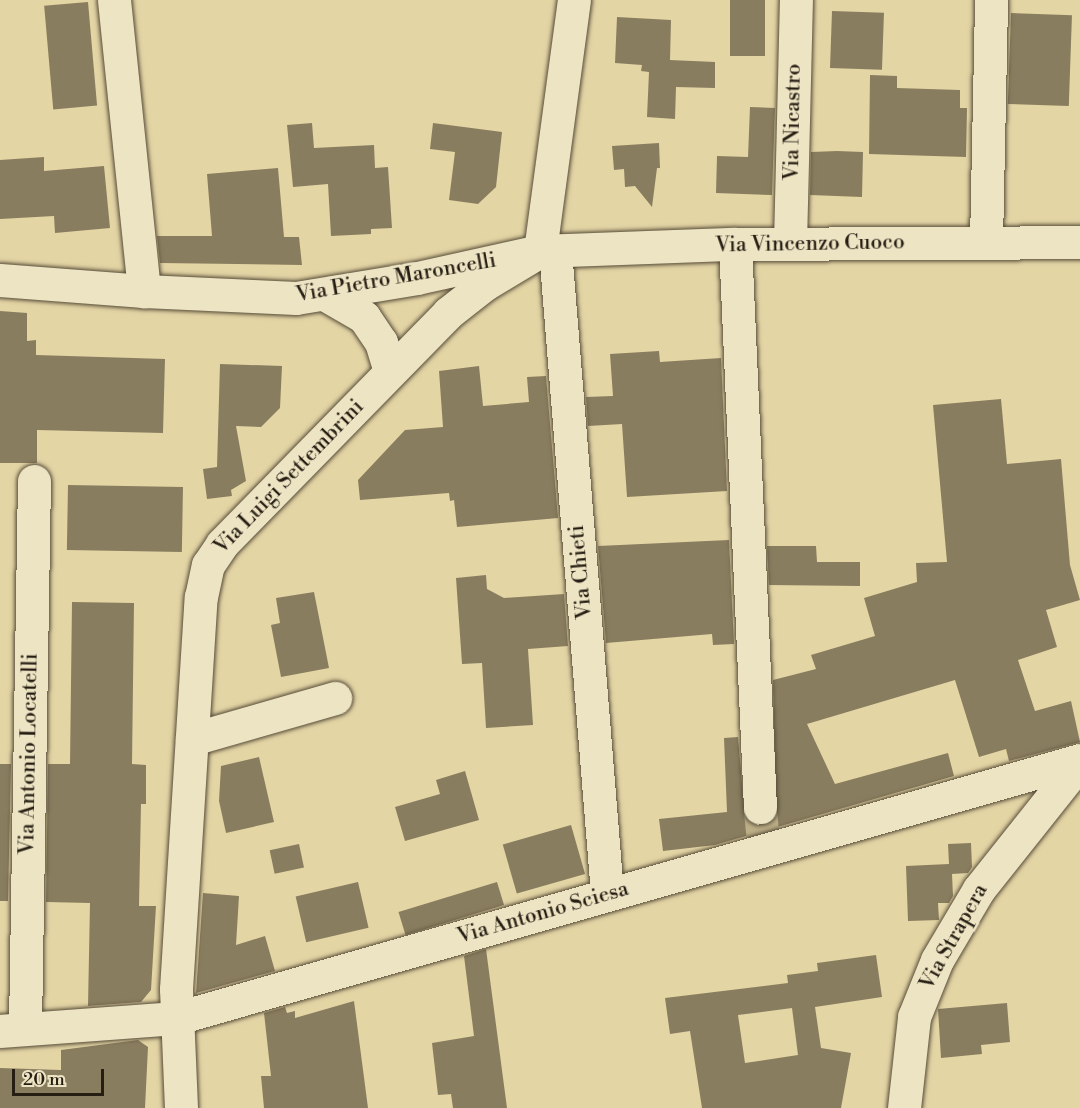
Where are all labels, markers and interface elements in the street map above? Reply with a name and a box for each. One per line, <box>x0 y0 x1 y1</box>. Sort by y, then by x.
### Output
street label: Via Nicastro <box>779 63 807 181</box>
street label: Via Vincenzo Cuoco <box>715 230 905 258</box>
street label: Via Pietro Maroncelli <box>294 248 498 308</box>
street label: Via Luigi Settembrini <box>209 395 369 559</box>
street label: Via Chieti <box>564 524 598 620</box>
street label: Via Antonio Locatelli <box>15 653 43 855</box>
street label: Via Antonio Sciesa <box>454 876 632 950</box>
street label: Via Strapera <box>915 880 993 994</box>
scale bar <box>15 1057 106 1095</box>
text: 20 m <box>23 1068 65 1091</box>

